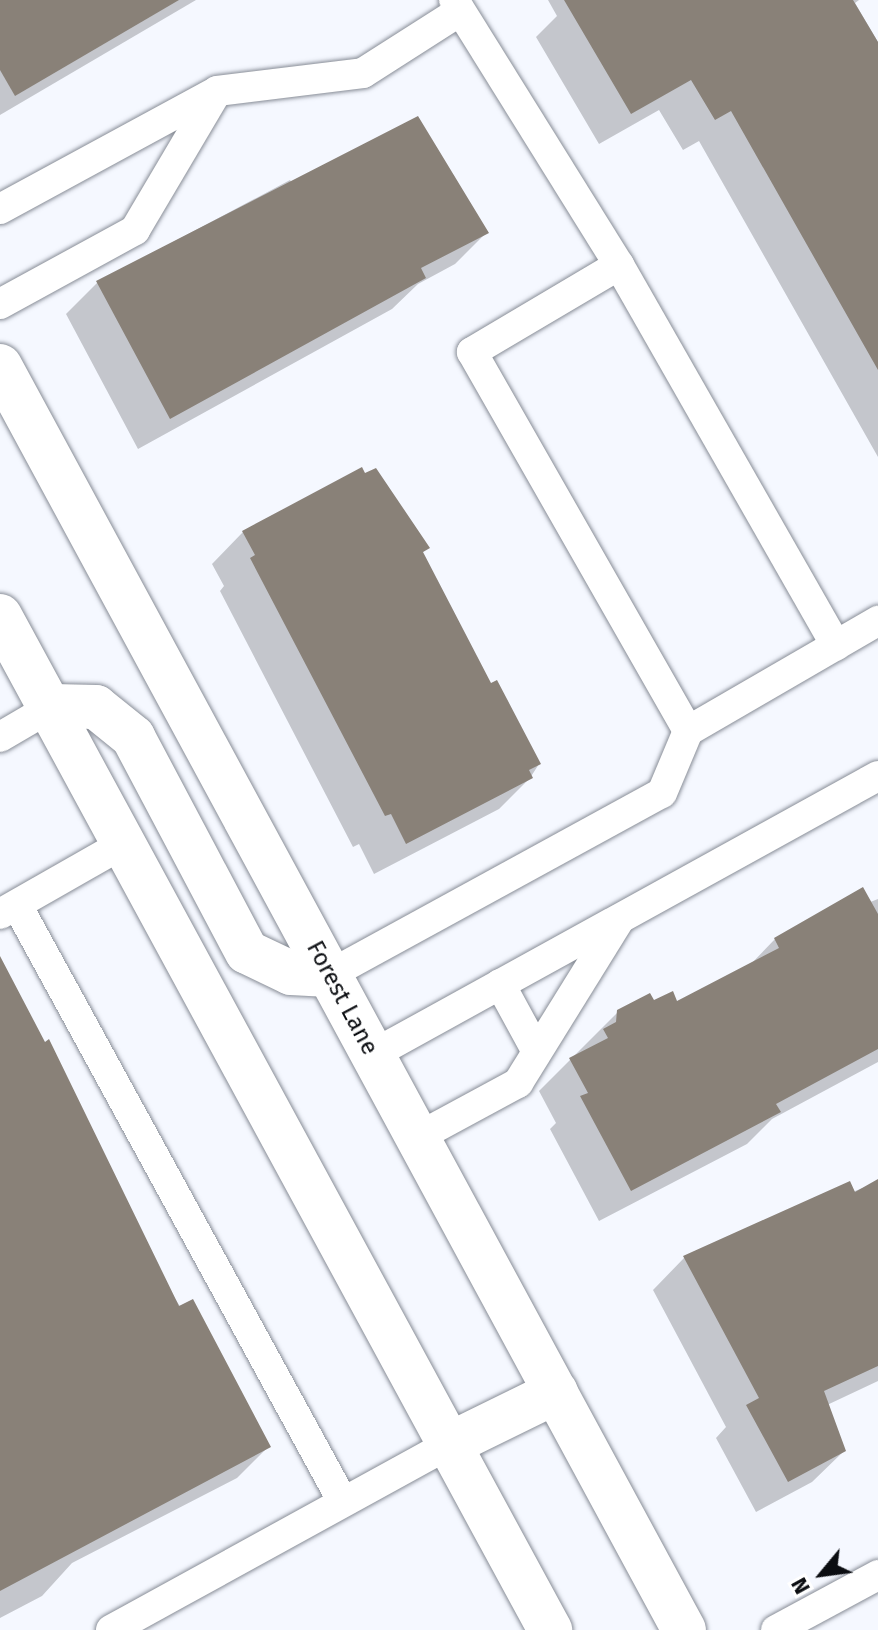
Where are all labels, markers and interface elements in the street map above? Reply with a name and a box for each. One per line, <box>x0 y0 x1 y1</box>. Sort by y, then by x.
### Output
street label: Forest Lane <box>300 936 384 1060</box>
north arrow <box>782 1534 862 1614</box>
text: N <box>785 1573 816 1599</box>

